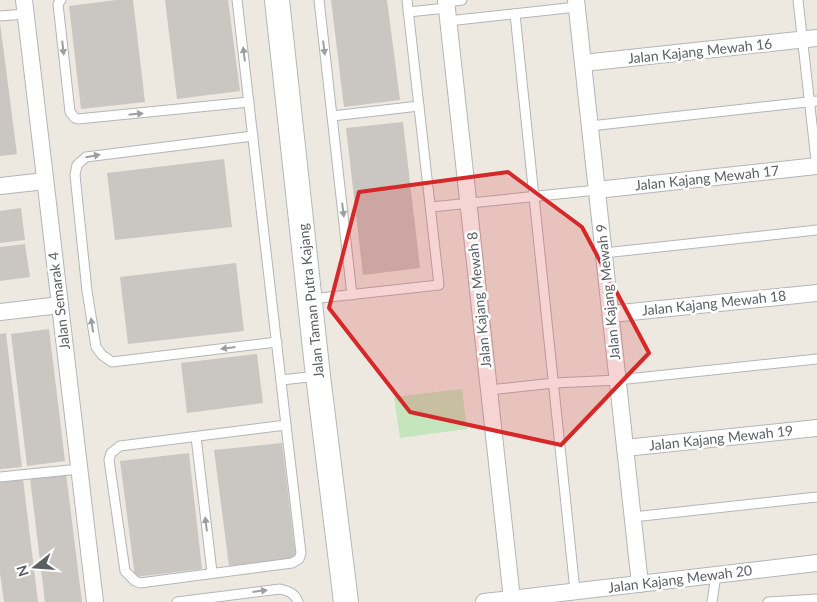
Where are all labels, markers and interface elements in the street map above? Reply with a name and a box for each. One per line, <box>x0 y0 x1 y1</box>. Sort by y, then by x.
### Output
street label: Jalan Kajang Mewah 16 <box>627 34 773 67</box>
one-way arrow <box>59 40 67 56</box>
one-way arrow <box>320 41 328 57</box>
one-way arrow <box>240 46 248 62</box>
one-way arrow <box>129 110 145 118</box>
one-way arrow <box>85 152 101 160</box>
street label: Jalan Kajang Mewah 17 <box>634 161 780 194</box>
one-way arrow <box>339 202 347 218</box>
street label: Jalan Taman Putra Kajang <box>294 223 327 379</box>
street label: Jalan Kajang Mewah 9 <box>592 223 623 361</box>
street label: Jalan Kajang Mewah 8 <box>463 231 494 369</box>
street label: Jalan Semarak 4 <box>44 251 73 351</box>
street label: Jalan Kajang Mewah 18 <box>641 286 787 319</box>
one-way arrow <box>88 316 96 332</box>
one-way arrow <box>220 344 236 352</box>
street label: Jalan Kajang Mewah 19 <box>648 421 794 454</box>
one-way arrow <box>202 516 210 532</box>
north arrow <box>10 542 60 592</box>
street label: Jalan Kajang Mewah 20 <box>607 561 753 596</box>
text: N <box>12 563 32 579</box>
one-way arrow <box>253 587 269 595</box>

